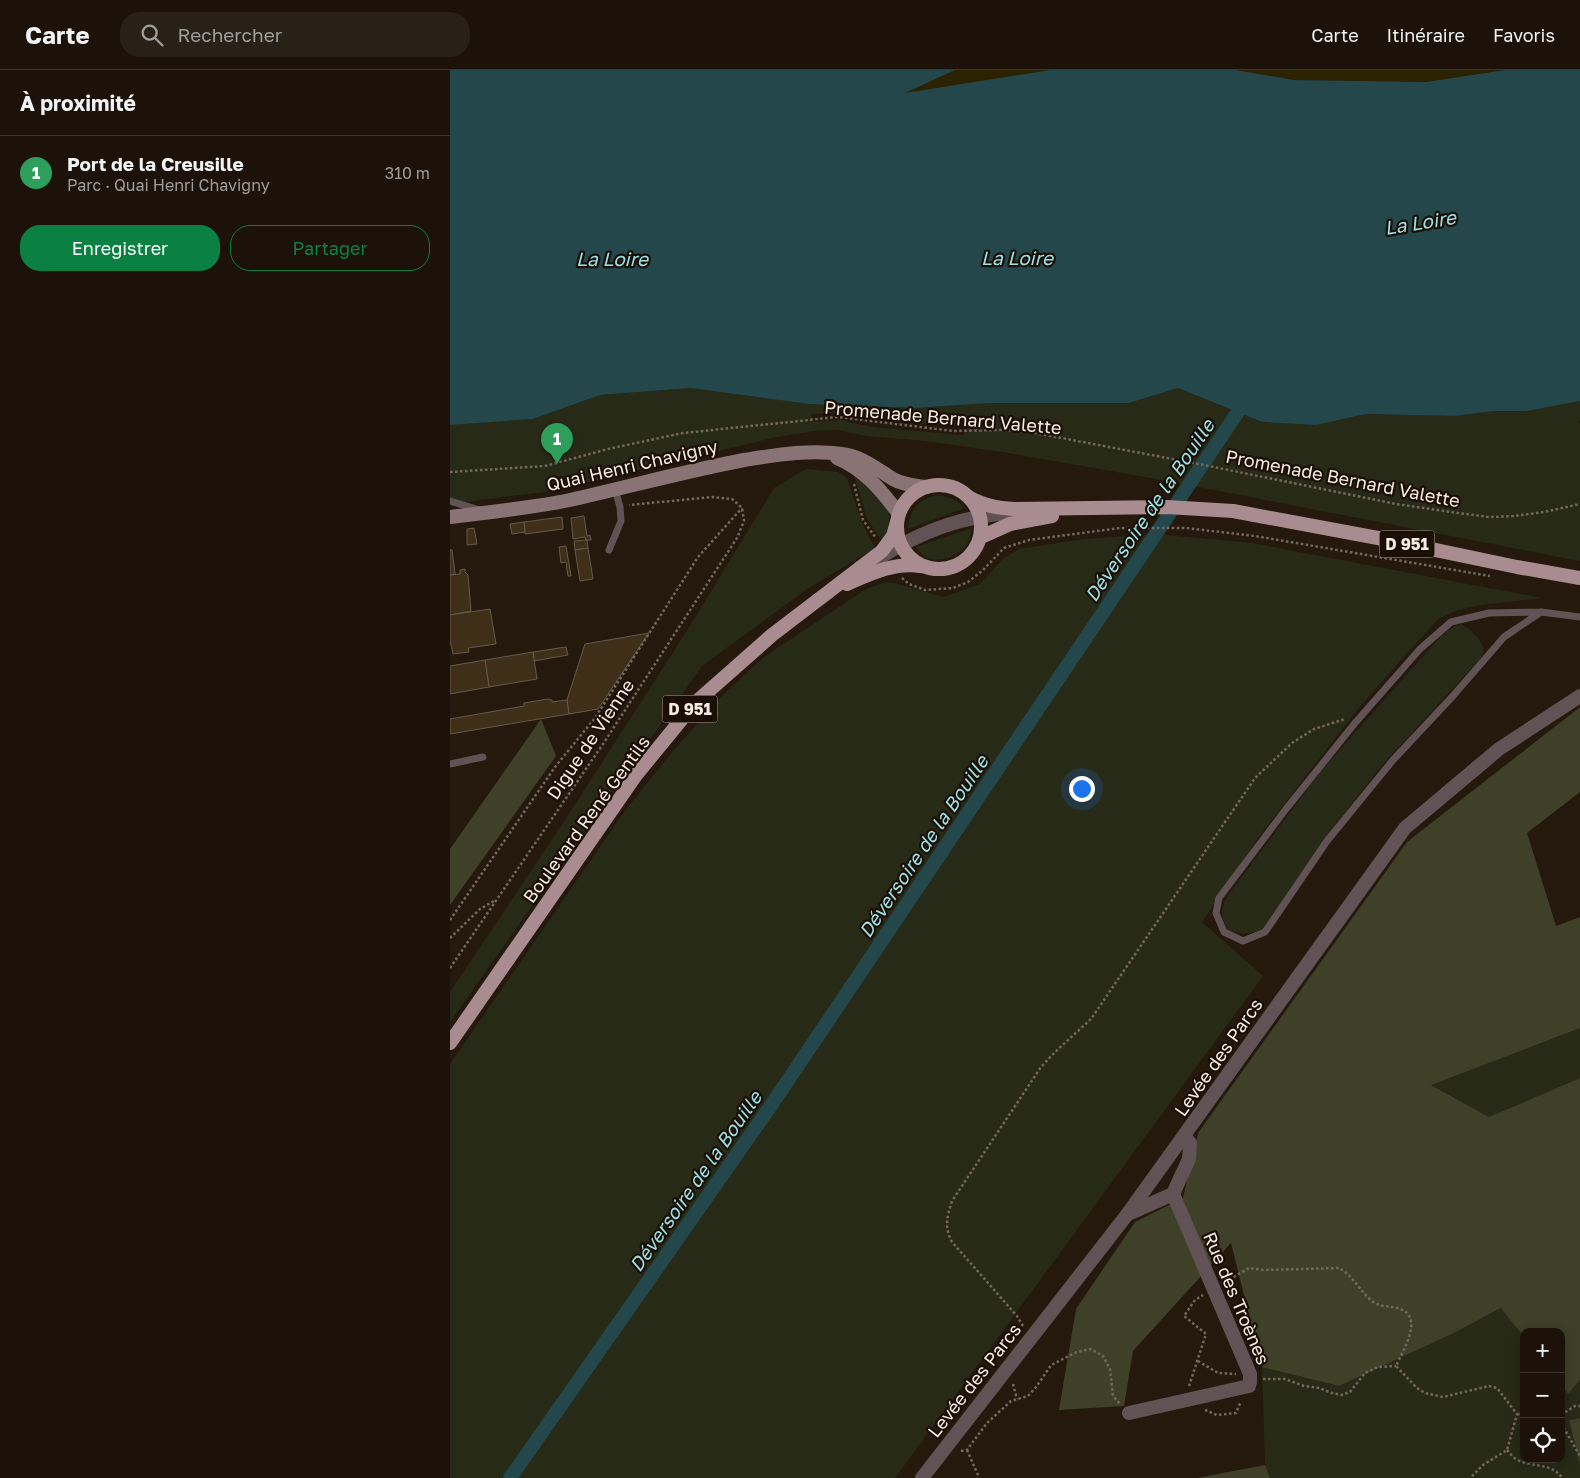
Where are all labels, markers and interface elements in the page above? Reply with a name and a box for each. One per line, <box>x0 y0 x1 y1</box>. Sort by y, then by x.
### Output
search box <box>120 12 470 57</box>
text: Carte <box>25 20 90 49</box>
icon: search <box>138 21 166 49</box>
text: Rechercher <box>178 23 282 46</box>
text: Carte <box>1311 24 1359 46</box>
text: Itinéraire <box>1387 24 1465 46</box>
text: Favoris <box>1493 24 1555 46</box>
text: À proximité <box>20 90 136 116</box>
text: Port de la Creusille <box>67 152 244 175</box>
text: 1 <box>32 163 40 183</box>
text: 310 m <box>385 163 430 183</box>
text: Parc · Quai Henri Chavigny <box>67 175 270 195</box>
water label: La Loire <box>1383 205 1459 239</box>
button: Enregistrer <box>20 225 220 271</box>
button: Partager <box>230 225 430 271</box>
water label: La Loire <box>981 246 1055 269</box>
water label: La Loire <box>576 247 650 270</box>
street label: Promenade Bernard Valette <box>823 396 1063 438</box>
water label: Déversoire de la Bouille <box>1079 413 1220 606</box>
pin: 1 <box>541 423 573 464</box>
street label: Quai Henri Chavigny <box>544 435 720 495</box>
street label: Promenade Bernard Valette <box>1224 444 1462 512</box>
road number: D 951 <box>1380 530 1434 558</box>
street label: Digue de Vienne <box>542 675 638 803</box>
road number: D 951 <box>662 696 718 722</box>
street label: Boulevard René Gentils <box>518 731 654 907</box>
water label: Déversoire de la Bouille <box>853 749 994 942</box>
your location <box>1069 776 1095 802</box>
street label: Levée des Parcs <box>1169 994 1267 1120</box>
water label: Déversoire de la Bouille <box>624 1085 767 1276</box>
street label: Rue des Troènes <box>1199 1228 1275 1368</box>
street label: Levée des Parcs <box>923 1319 1025 1441</box>
map controls <box>1520 1328 1565 1463</box>
button: + <box>1520 1328 1565 1373</box>
button: − <box>1520 1373 1565 1418</box>
button: locate <box>1520 1418 1565 1463</box>

